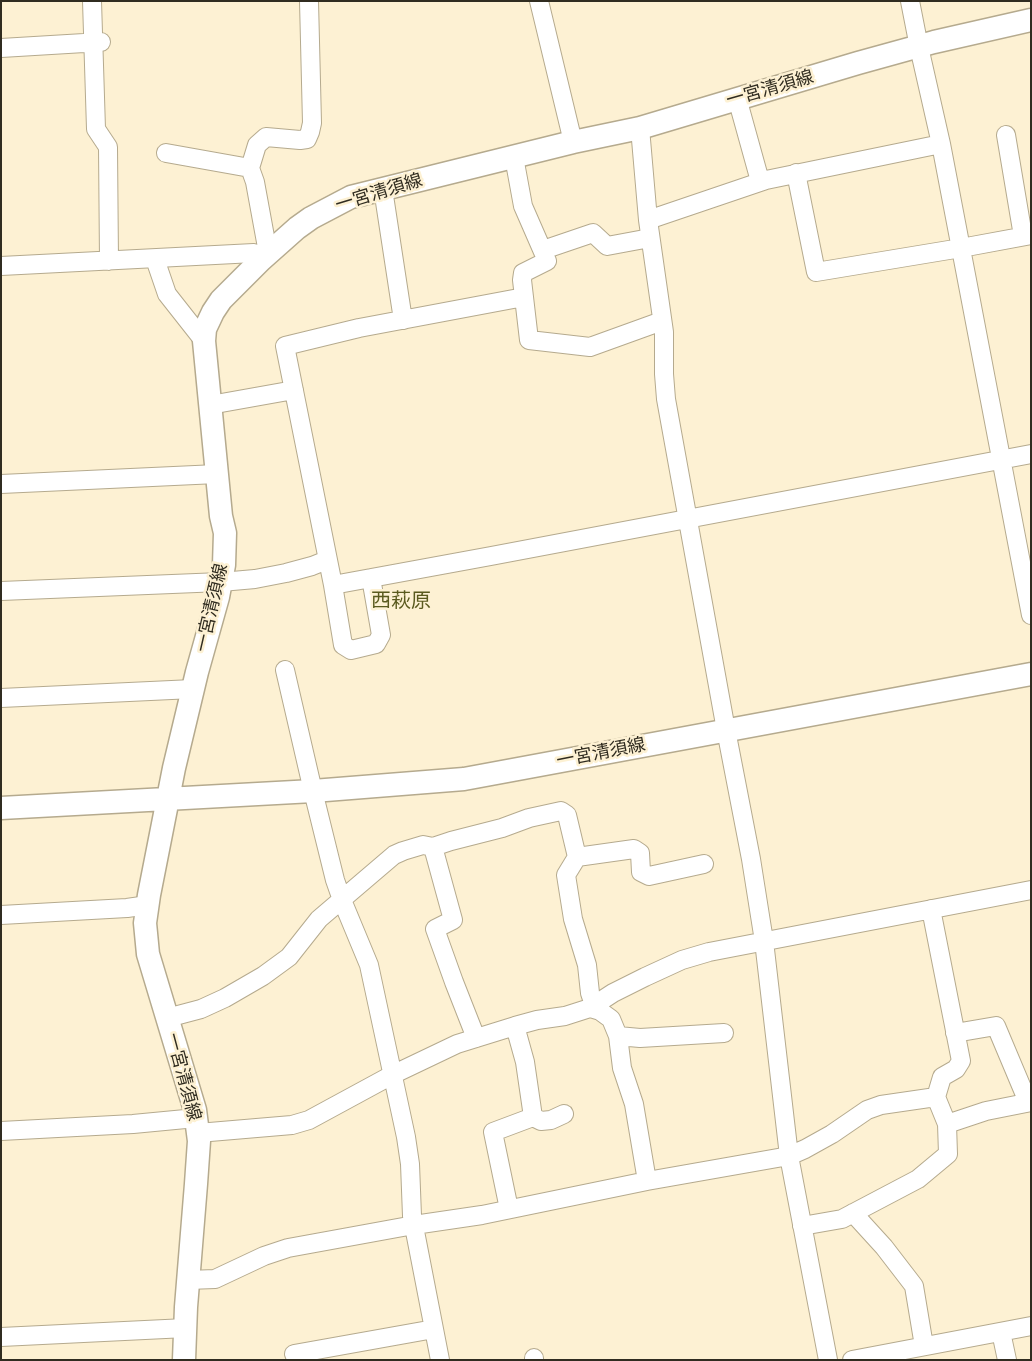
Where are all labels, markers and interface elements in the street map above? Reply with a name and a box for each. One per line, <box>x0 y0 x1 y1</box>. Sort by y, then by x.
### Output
street label: 一宮清須線 <box>724 66 816 112</box>
street label: 一宮清須線 <box>333 170 425 216</box>
street label: 一宮清須線 <box>191 562 233 654</box>
district label: 西萩原 <box>371 589 431 613</box>
street label: 一宮清須線 <box>555 734 647 772</box>
street label: 一宮清須線 <box>161 1031 205 1123</box>

